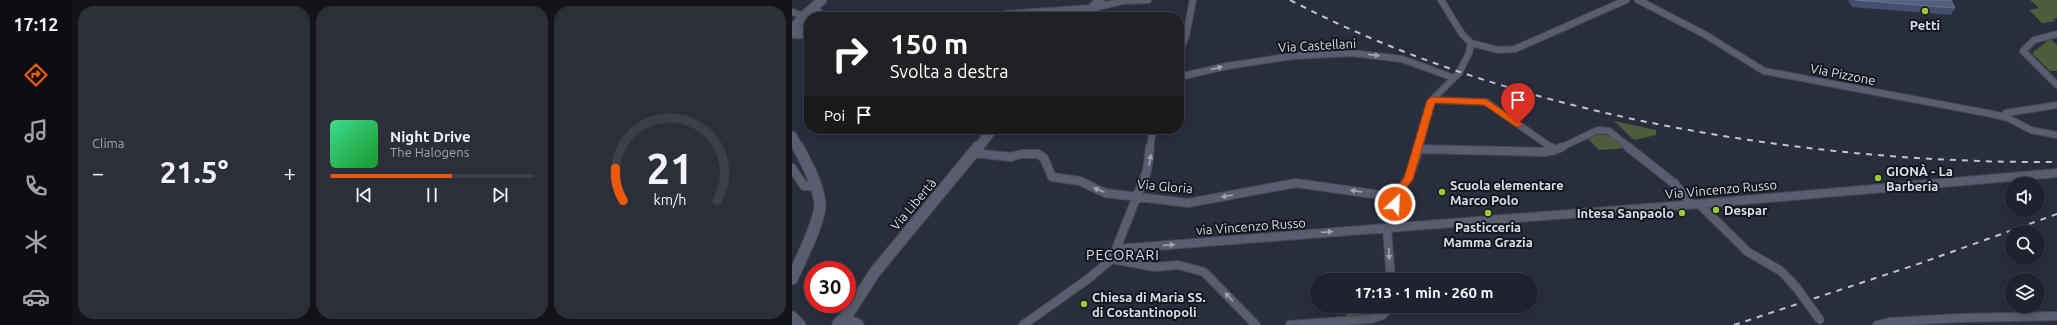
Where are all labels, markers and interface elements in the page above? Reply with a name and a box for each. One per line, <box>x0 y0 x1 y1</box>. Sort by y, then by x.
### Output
marker: Petti <box>1920 6 1930 16</box>
text: 17:12 <box>13 14 59 34</box>
place label: Petti <box>1910 18 1940 32</box>
icon: right <box>824 28 876 80</box>
text: 150 m <box>890 28 968 59</box>
street label: Via Castellani <box>1278 36 1356 54</box>
one-way arrow <box>1368 52 1380 59</box>
icon: directions <box>22 61 50 89</box>
text: Svolta a destra <box>890 61 1008 81</box>
street label: Via Pizzone <box>1809 61 1877 87</box>
one-way arrow <box>1211 65 1223 71</box>
pin <box>1501 83 1535 124</box>
icon: arrive <box>1507 89 1529 111</box>
icon: arrive <box>853 104 875 126</box>
text: Poi <box>824 107 845 124</box>
icon: music <box>22 117 50 145</box>
text: Night Drive <box>390 128 471 145</box>
text: Clima <box>92 136 124 150</box>
text: 21 <box>647 144 693 191</box>
text: The Halogens <box>390 145 469 159</box>
one-way arrow <box>1147 154 1153 166</box>
text: 21.5° <box>160 155 228 189</box>
text: − <box>92 160 104 185</box>
text: + <box>284 160 296 185</box>
place label: GIONÀ - La Barberia <box>1886 163 1953 193</box>
icon: phone <box>22 172 50 200</box>
marker: GIONÀ - La Barberia <box>1873 173 1883 183</box>
street label: Via Libertà <box>887 175 939 233</box>
street label: Via Gloria <box>1137 177 1193 195</box>
street label: Via Vincenzo Russo <box>1665 177 1777 201</box>
map controls <box>2005 177 2045 313</box>
button: sound <box>2005 177 2045 217</box>
place label: Scuola elementare Marco Polo <box>1450 178 1564 207</box>
position arrow <box>1374 183 1416 225</box>
icon: previous <box>353 184 375 206</box>
icon: pause <box>421 184 443 206</box>
icon: next <box>489 184 511 206</box>
one-way arrow <box>1093 187 1105 193</box>
marker: Scuola elementare Marco Polo <box>1437 187 1447 197</box>
one-way arrow <box>1350 188 1362 194</box>
text: km/h <box>654 191 686 207</box>
one-way arrow <box>1221 193 1233 199</box>
place label: Despar <box>1724 203 1768 217</box>
marker: Despar <box>1711 205 1721 215</box>
place label: Intesa Sanpaolo <box>1577 206 1674 220</box>
marker: Pasticceria Mamma Grazia <box>1483 208 1493 218</box>
marker: Intesa Sanpaolo <box>1677 208 1687 218</box>
street label: via Vincenzo Russo <box>1196 215 1306 237</box>
place label: Pasticceria Mamma Grazia <box>1443 220 1533 249</box>
button: search <box>2005 225 2045 265</box>
icon: climate <box>22 228 50 256</box>
one-way arrow <box>1321 229 1333 236</box>
one-way arrow <box>1163 241 1175 248</box>
district label: PECORARI <box>1086 247 1160 263</box>
one-way arrow <box>1385 248 1392 260</box>
speed limit sign: 30 <box>804 261 856 313</box>
button: layers <box>2005 273 2045 313</box>
icon: car <box>22 283 50 311</box>
text: 17:13 · 1 min · 260 m <box>1355 284 1493 301</box>
place label: Chiesa di Maria SS. di Costantinopoli <box>1092 290 1206 319</box>
one-way arrow <box>1224 292 1233 302</box>
marker: Chiesa di Maria SS. di Costantinopoli <box>1079 299 1089 309</box>

